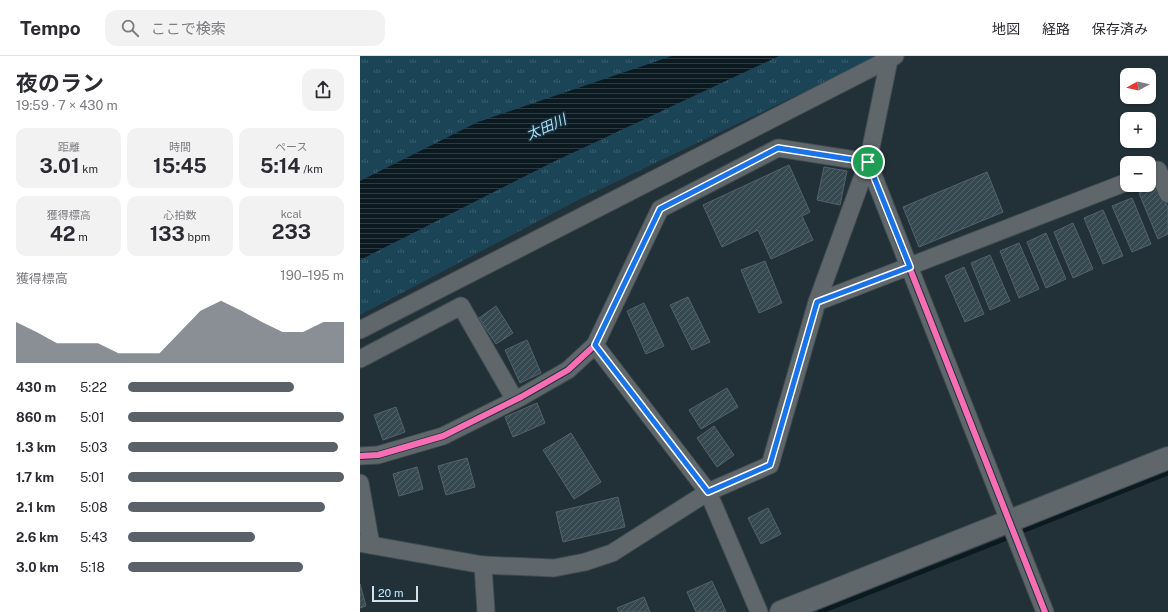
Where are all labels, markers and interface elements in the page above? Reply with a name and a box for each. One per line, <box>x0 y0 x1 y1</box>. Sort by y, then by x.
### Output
search box <box>105 10 385 46</box>
text: Tempo <box>20 17 81 39</box>
icon: search <box>119 17 141 39</box>
text: ここで検索 <box>151 20 226 37</box>
text: 地図 <box>992 21 1020 37</box>
text: 経路 <box>1042 21 1070 37</box>
text: 保存済み <box>1092 21 1148 37</box>
north arrow <box>1120 68 1156 104</box>
map controls <box>1120 68 1156 192</box>
button: share <box>302 69 344 111</box>
text: 夜のラン <box>16 70 104 96</box>
text: 19:59 · 7 × 430 m <box>16 98 118 113</box>
water label: 太田川 <box>524 110 570 143</box>
button: + <box>1120 112 1156 148</box>
text: 距離 <box>58 141 80 153</box>
text: 時間 <box>169 141 191 153</box>
text: ペース <box>275 141 308 153</box>
pin <box>851 145 885 179</box>
icon: arrive <box>857 151 879 173</box>
text: 3.01 <box>39 154 80 178</box>
text: 15:45 <box>153 154 207 178</box>
text: 5:14 <box>260 154 301 178</box>
button: − <box>1120 156 1156 192</box>
text: km <box>80 163 98 175</box>
text: /km <box>301 163 323 175</box>
text: kcal <box>281 208 302 220</box>
text: 獲得標高 <box>47 209 91 221</box>
text: 心拍数 <box>163 209 196 221</box>
text: 233 <box>272 220 311 244</box>
text: 42 <box>50 222 75 246</box>
text: 133 <box>150 222 185 246</box>
text: m <box>75 231 88 243</box>
text: bpm <box>185 231 210 243</box>
text: 190–195 m <box>280 268 344 283</box>
text: 獲得標高 <box>16 271 68 286</box>
text: 430 m <box>16 380 56 395</box>
text: 5:22 <box>80 380 107 395</box>
text: 860 m <box>16 410 56 425</box>
text: 5:01 <box>80 410 105 425</box>
text: 1.3 km <box>16 440 56 455</box>
text: 5:03 <box>80 440 107 455</box>
text: 1.7 km <box>16 470 54 485</box>
text: 5:01 <box>80 470 105 485</box>
text: 2.1 km <box>16 500 55 515</box>
text: 5:08 <box>80 500 108 515</box>
text: 2.6 km <box>16 530 58 545</box>
text: 5:43 <box>80 530 108 545</box>
text: 3.0 km <box>16 560 59 575</box>
text: 5:18 <box>80 560 105 575</box>
scale bar <box>372 584 418 603</box>
text: 20 m <box>378 587 403 599</box>

